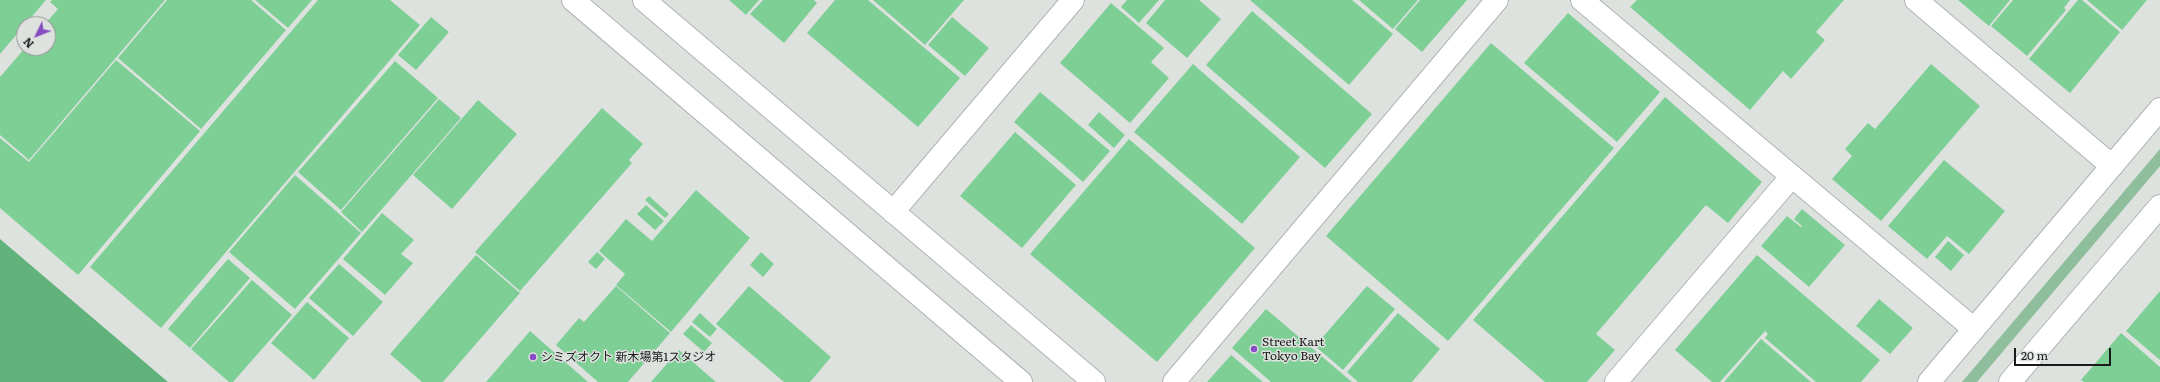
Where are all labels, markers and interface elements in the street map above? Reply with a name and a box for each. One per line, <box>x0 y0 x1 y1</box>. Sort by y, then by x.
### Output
north arrow <box>16 16 56 56</box>
text: N <box>19 35 37 52</box>
place label: Street Kart Tokyo Bay <box>1262 335 1324 363</box>
scale bar <box>2016 340 2113 366</box>
marker: Street Kart Tokyo Bay <box>1249 344 1259 354</box>
text: 20 m <box>2021 346 2048 364</box>
place label: シミズオクト 新木場第1スタジオ <box>541 350 716 364</box>
marker: シミズオクト 新木場第1スタジオ <box>528 352 538 362</box>

